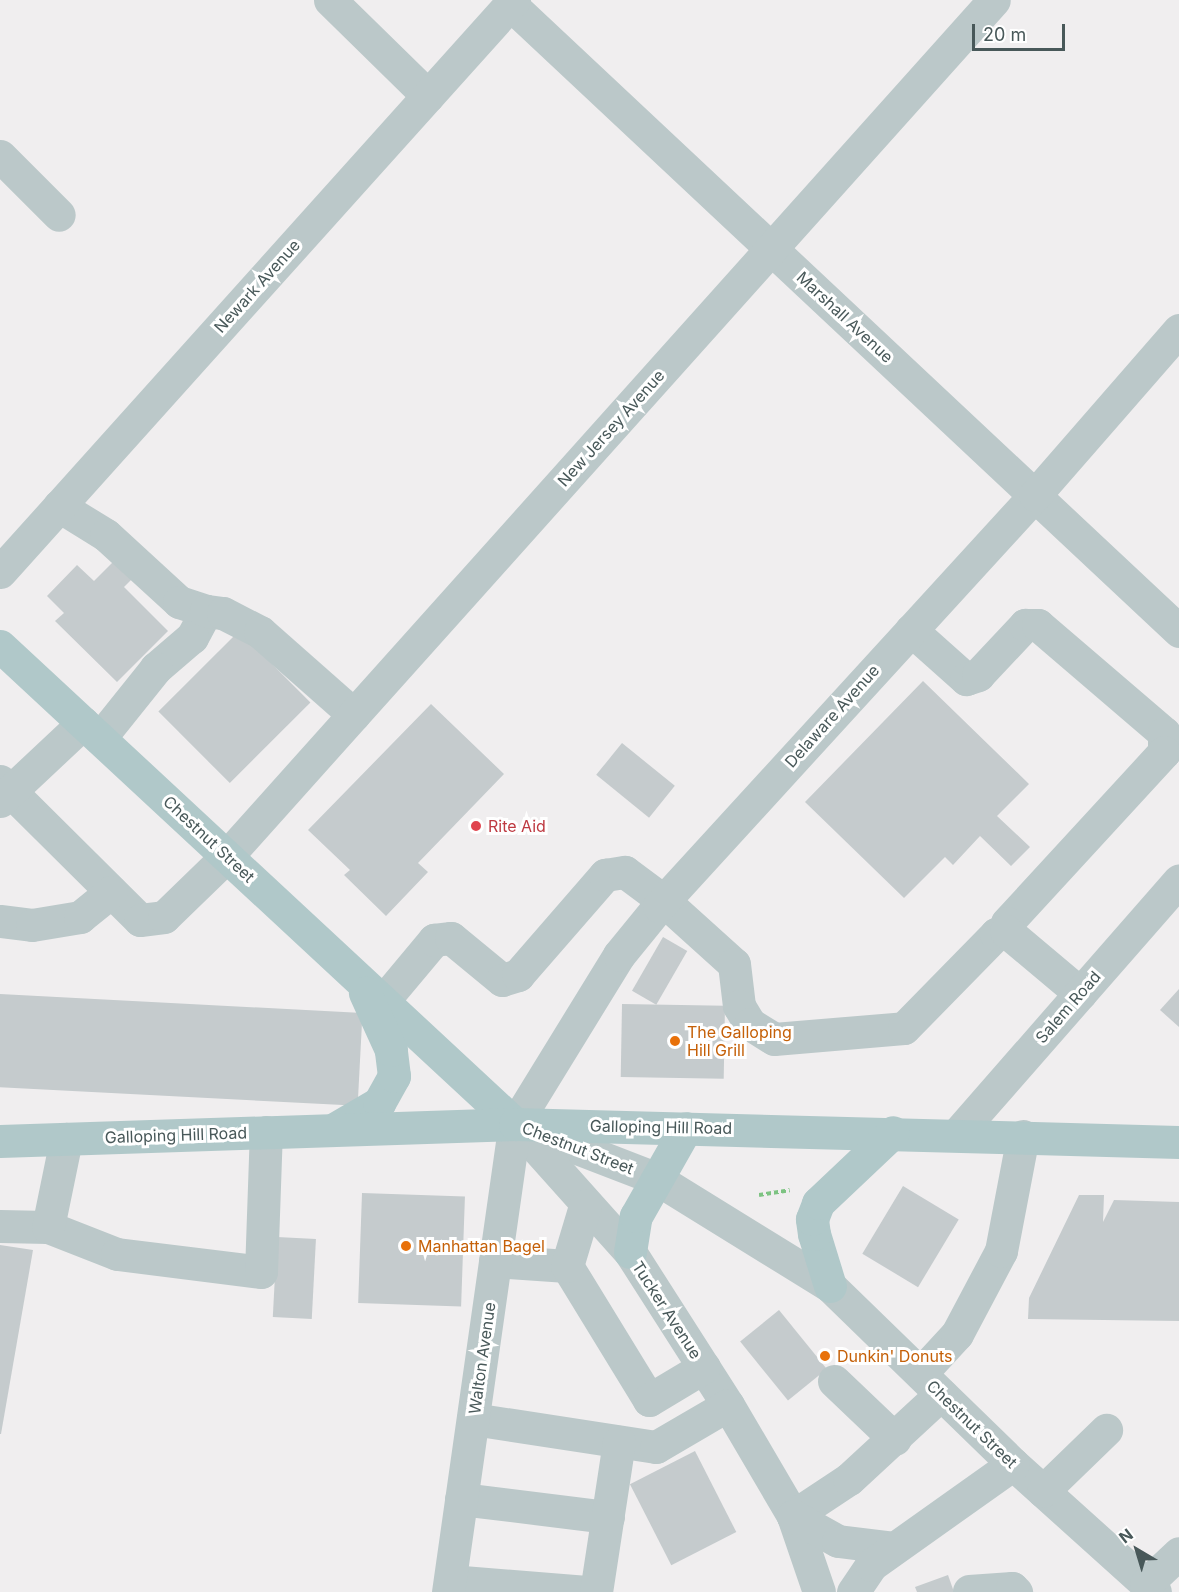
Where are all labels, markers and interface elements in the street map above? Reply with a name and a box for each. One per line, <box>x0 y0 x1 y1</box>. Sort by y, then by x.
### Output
scale bar <box>975 12 1068 50</box>
text: 20 m <box>983 24 1026 45</box>
street label: Newark Avenue <box>210 235 304 337</box>
street label: Marshall Avenue <box>793 267 897 367</box>
street label: New Jersey Avenue <box>554 366 668 490</box>
street label: Delaware Avenue <box>781 661 883 771</box>
street label: Chestnut Street <box>159 792 259 886</box>
place label: Rite Aid <box>488 816 546 836</box>
marker: Rite Aid <box>469 819 483 833</box>
street label: Salem Road <box>1031 967 1105 1047</box>
place label: The Galloping Hill Grill <box>687 1022 792 1060</box>
marker: The Galloping Hill Grill <box>668 1034 682 1048</box>
street label: Galloping Hill Road <box>590 1116 732 1138</box>
street label: Chestnut Street <box>520 1118 636 1178</box>
street label: Galloping Hill Road <box>105 1123 247 1147</box>
place label: Manhattan Bagel <box>418 1236 545 1256</box>
marker: Manhattan Bagel <box>399 1239 413 1253</box>
street label: Tucker Avenue <box>628 1258 706 1362</box>
street label: Walton Avenue <box>465 1301 499 1415</box>
place label: Dunkin' Donuts <box>837 1346 952 1366</box>
marker: Dunkin' Donuts <box>818 1349 832 1363</box>
street label: Chestnut Street <box>923 1376 1021 1472</box>
north arrow <box>1107 1520 1167 1580</box>
text: N <box>1115 1524 1137 1547</box>

